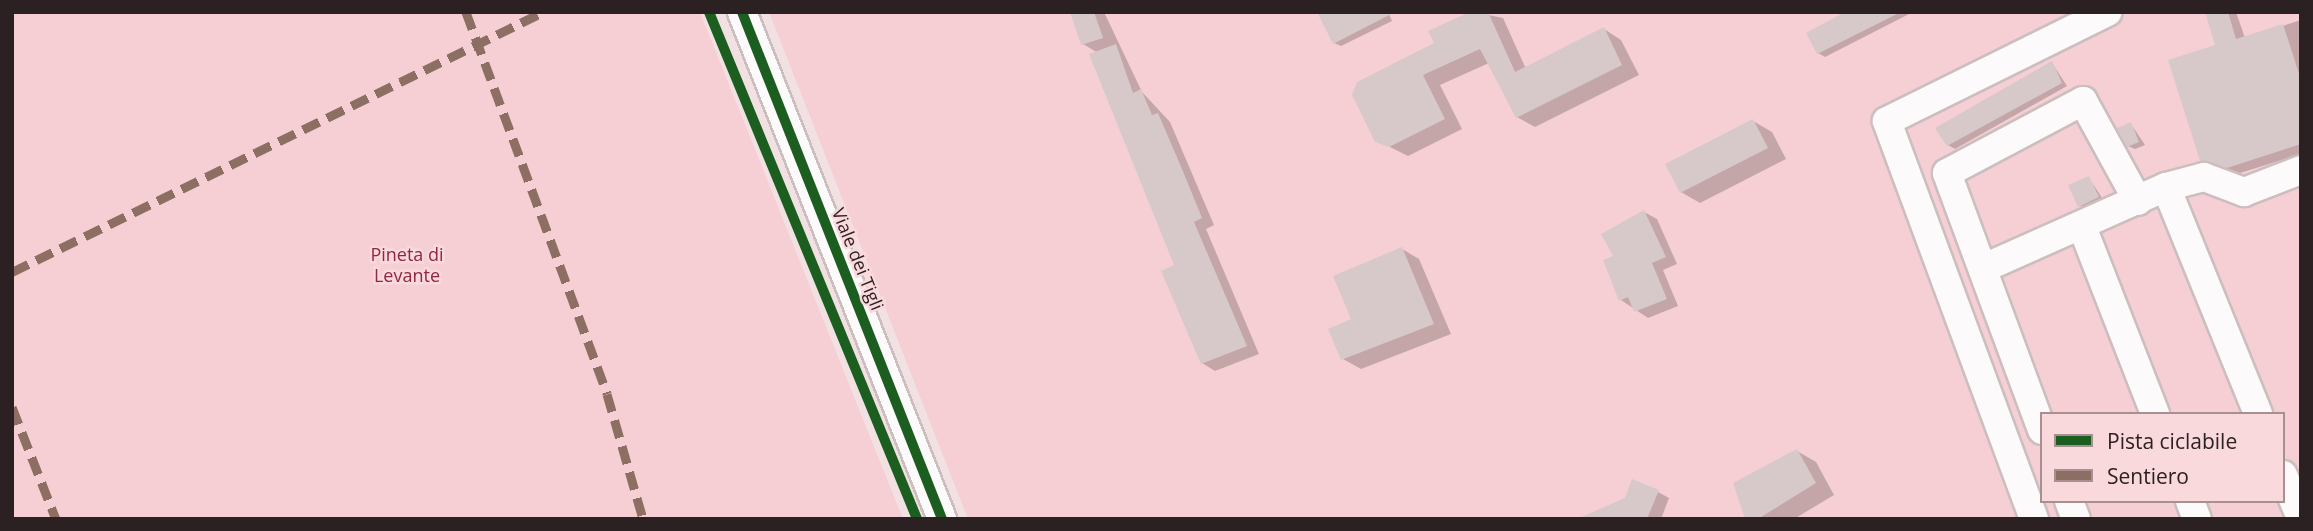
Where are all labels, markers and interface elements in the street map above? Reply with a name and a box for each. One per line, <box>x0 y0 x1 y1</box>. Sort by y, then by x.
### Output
street label: Viale dei Tigli <box>828 205 888 313</box>
park label: Pineta di Levante <box>370 244 444 286</box>
legend <box>2040 412 2285 503</box>
text: Pista ciclabile <box>2107 427 2237 455</box>
text: Sentiero <box>2107 462 2189 490</box>

